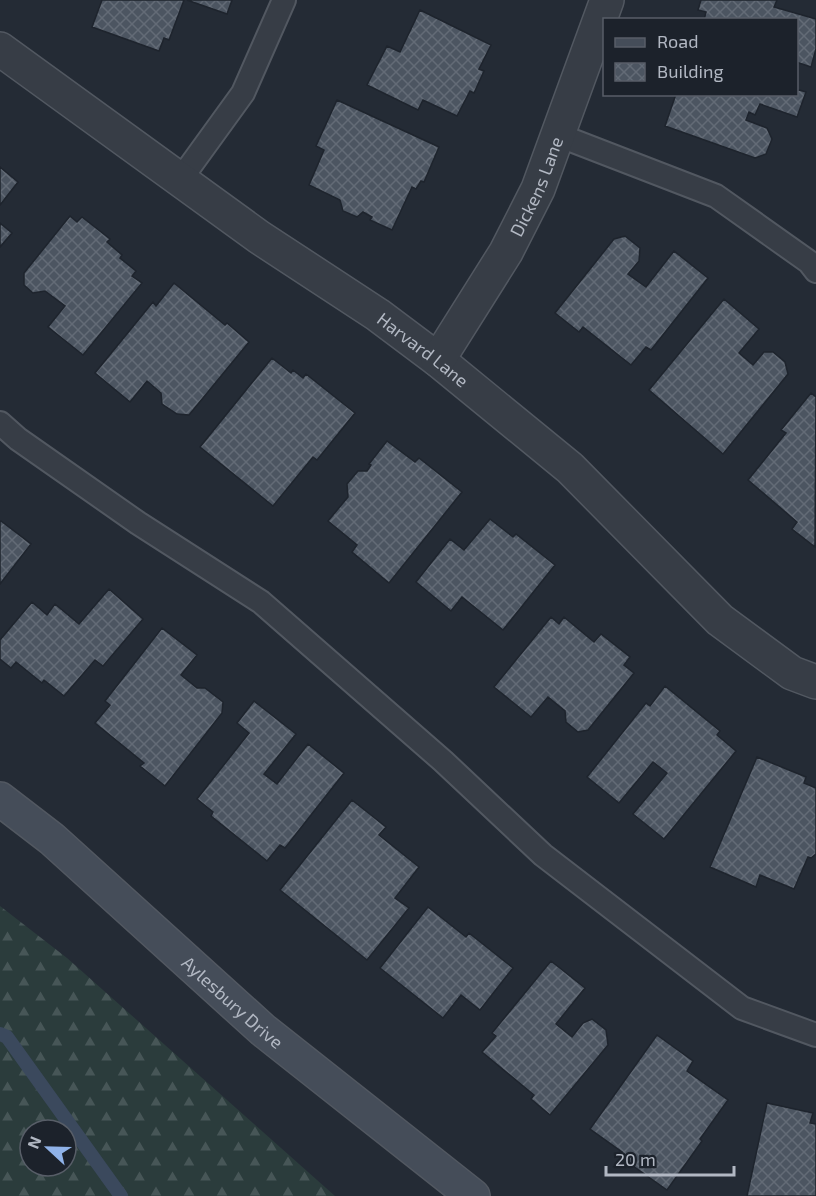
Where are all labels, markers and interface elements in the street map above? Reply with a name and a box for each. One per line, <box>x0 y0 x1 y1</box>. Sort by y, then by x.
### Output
legend <box>603 18 798 96</box>
text: Road <box>657 30 698 52</box>
text: Building <box>657 60 724 82</box>
street label: Dickens Lane <box>505 133 567 240</box>
street label: Harvard Lane <box>373 307 473 391</box>
street label: Aylesbury Drive <box>178 951 288 1053</box>
north arrow <box>18 1118 78 1178</box>
text: N <box>23 1133 45 1151</box>
scale bar <box>606 1139 734 1177</box>
text: 20 m <box>615 1148 656 1170</box>

